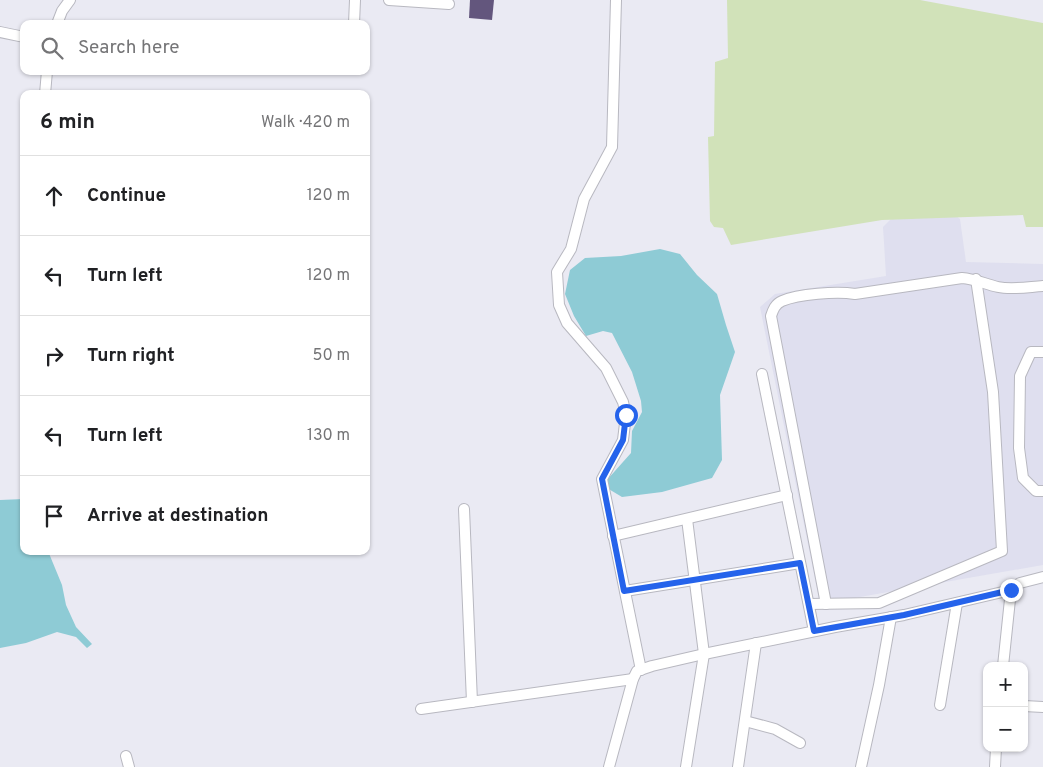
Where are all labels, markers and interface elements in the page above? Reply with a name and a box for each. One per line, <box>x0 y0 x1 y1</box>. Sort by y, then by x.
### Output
search box <box>20 20 370 75</box>
icon: search <box>38 34 66 62</box>
text: Search here <box>78 36 180 60</box>
text: 6 min <box>40 109 95 136</box>
text: Walk · 420 m <box>261 113 350 133</box>
icon: ahead <box>40 182 68 210</box>
text: Continue <box>87 184 166 208</box>
text: 120 m <box>307 186 350 206</box>
icon: left <box>40 262 68 290</box>
text: Turn left <box>87 264 163 288</box>
text: 120 m <box>307 266 350 286</box>
icon: right <box>40 342 68 370</box>
text: Turn right <box>87 344 175 368</box>
text: 50 m <box>313 346 350 366</box>
route start <box>615 404 638 427</box>
icon: left <box>40 422 68 450</box>
text: Turn left <box>87 424 163 448</box>
text: 130 m <box>307 426 350 446</box>
icon: arrive <box>40 502 68 530</box>
text: Arrive at destination <box>87 504 268 528</box>
route end <box>1000 579 1023 602</box>
map controls <box>983 662 1028 752</box>
button: + <box>983 662 1028 707</box>
button: − <box>983 707 1028 752</box>

